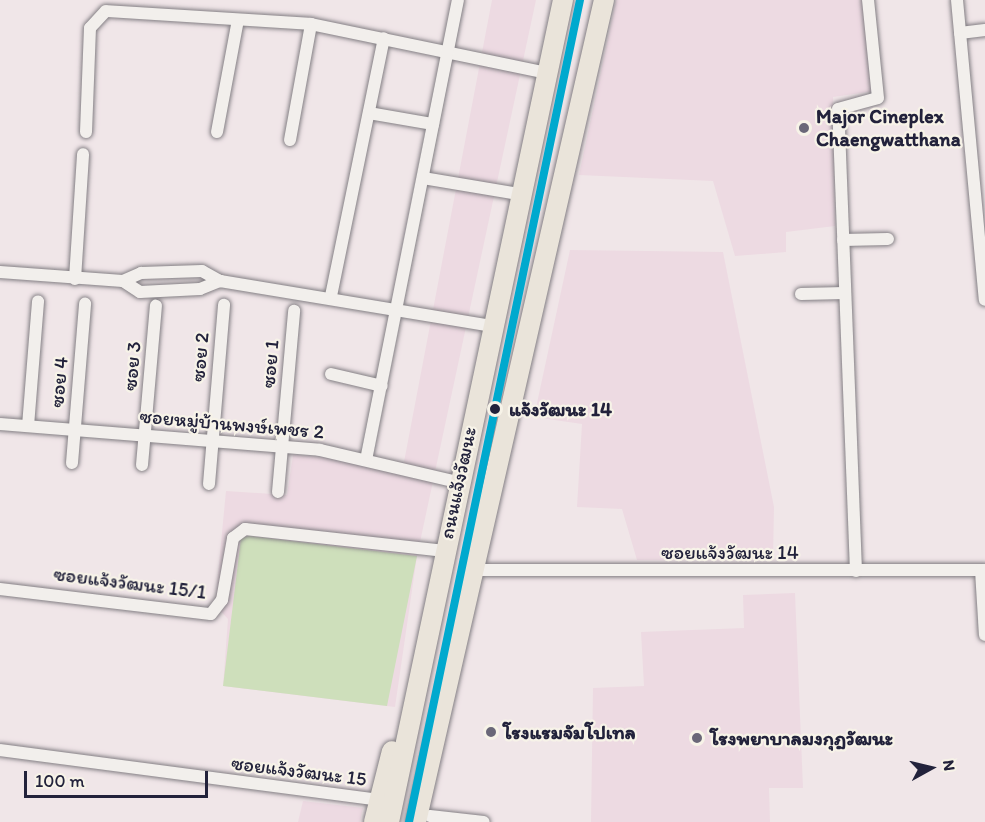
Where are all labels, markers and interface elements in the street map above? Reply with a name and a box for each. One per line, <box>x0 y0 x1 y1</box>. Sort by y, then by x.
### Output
place label: Major Cineplex Chaengwatthana <box>816 104 961 151</box>
marker: Major Cineplex Chaengwatthana <box>797 121 811 135</box>
street label: ซอย 2 <box>186 331 214 383</box>
street label: ซอย 1 <box>256 339 284 389</box>
street label: ซอย 3 <box>118 340 146 392</box>
street label: ซอย 4 <box>45 356 73 408</box>
place label: แจ้งวัฒนะ 14 <box>509 397 612 421</box>
marker: แจ้งวัฒนะ 14 <box>486 400 504 418</box>
street label: ซอยหมู่บ้านพงษ์เพชร 2 <box>139 404 325 444</box>
street label: ถนนแจ้งวัฒนะ <box>434 425 482 541</box>
street label: ซอยแจ้งวัฒนะ 14 <box>661 540 799 564</box>
street label: ซอยแจ้งวัฒนะ 15/1 <box>52 562 208 604</box>
place label: โรงแรมจัมโปเทล <box>503 720 636 744</box>
marker: โรงแรมจัมโปเทล <box>484 725 498 739</box>
place label: โรงพยาบาลมงกุฎวัฒนะ <box>710 726 893 750</box>
marker: โรงพยาบาลมงกุฎวัฒนะ <box>688 729 706 747</box>
north arrow <box>901 738 961 798</box>
street label: ซอยแจ้งวัฒนะ 15 <box>230 751 368 791</box>
scale bar <box>27 759 212 797</box>
text: N <box>939 759 959 772</box>
text: 100 m <box>35 770 85 792</box>

